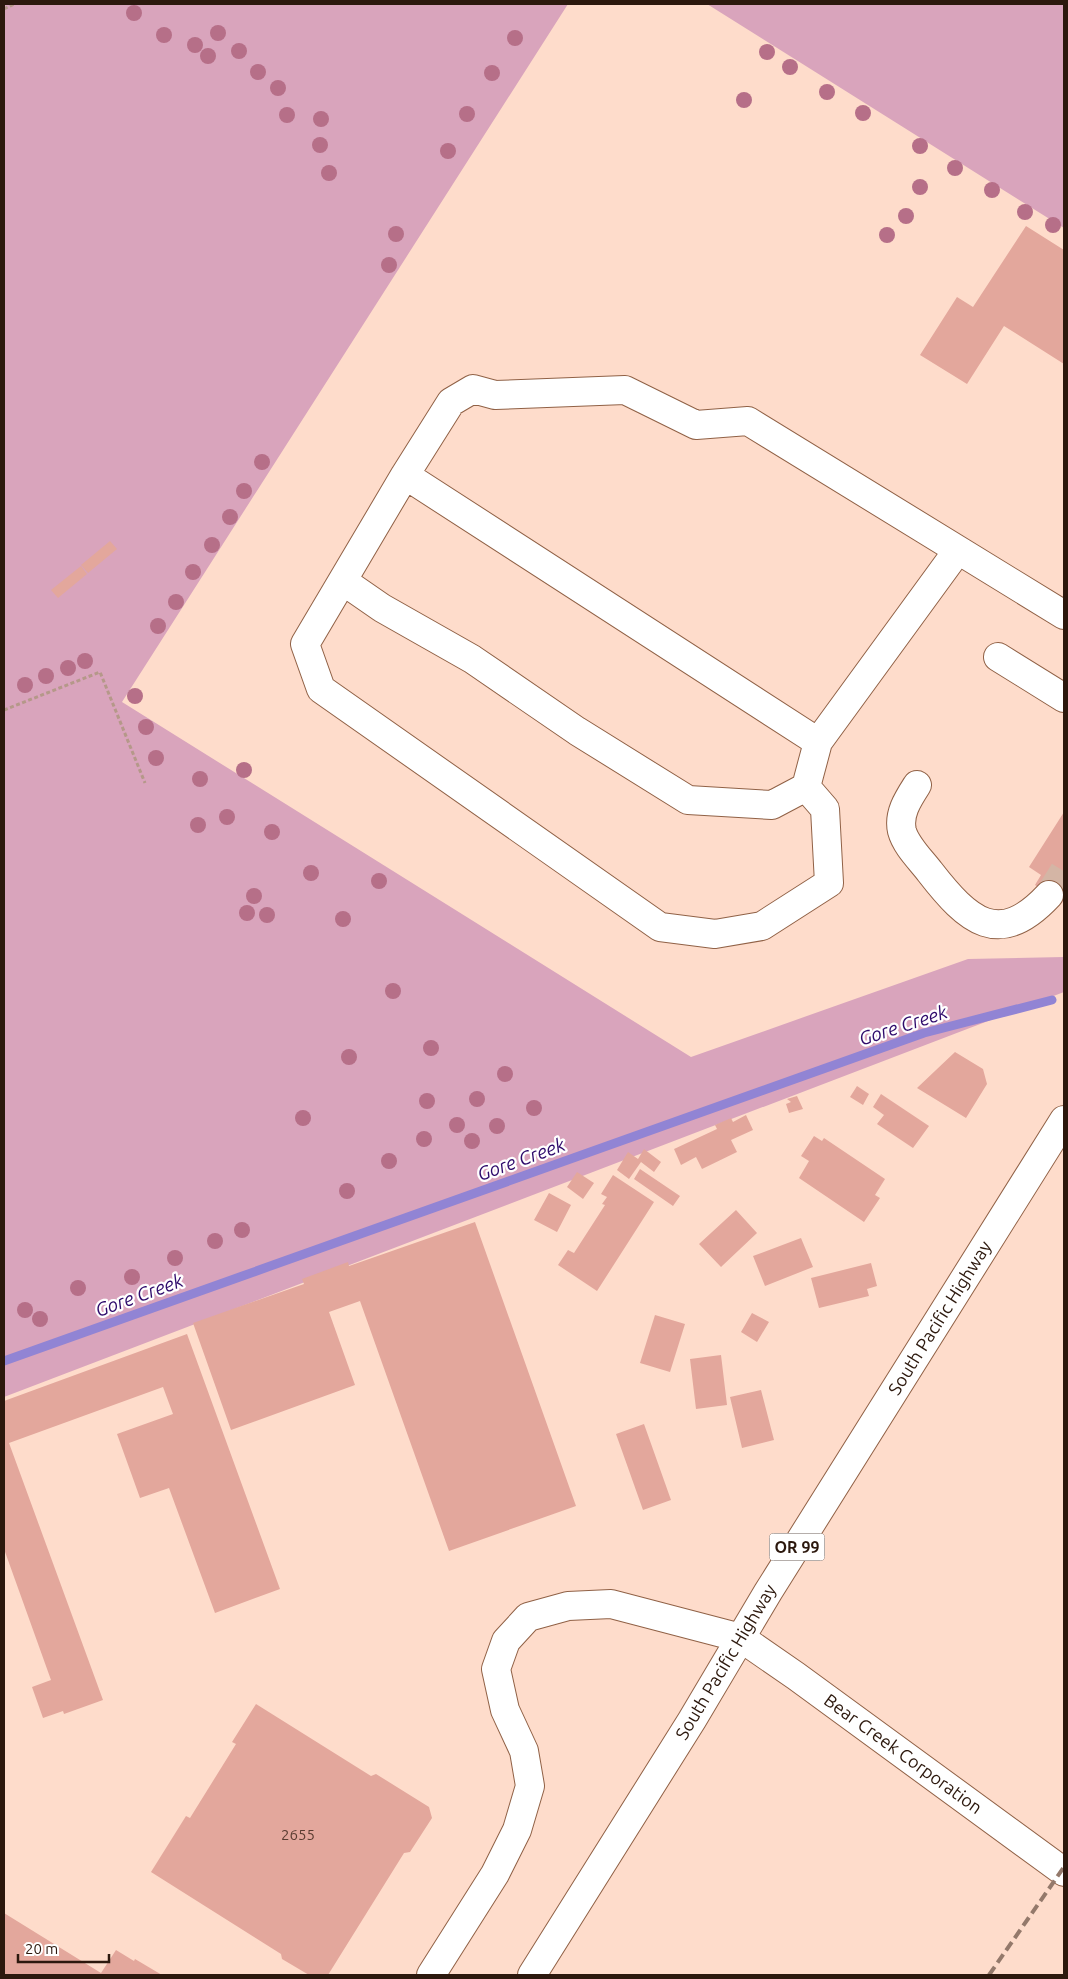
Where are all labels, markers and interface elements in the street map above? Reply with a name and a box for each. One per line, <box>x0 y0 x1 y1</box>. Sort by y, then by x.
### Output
water label: Gore Creek <box>856 1000 950 1050</box>
water label: Gore Creek <box>474 1133 568 1185</box>
street label: South Pacific Highway <box>884 1237 995 1398</box>
water label: Gore Creek <box>92 1269 186 1321</box>
road number: OR 99 <box>770 1534 824 1560</box>
street label: South Pacific Highway <box>671 1580 780 1743</box>
street label: Bear Creek Corporation <box>821 1689 986 1817</box>
house number: 2655 <box>281 1826 315 1843</box>
scale bar <box>18 1932 109 1964</box>
text: 20 m <box>25 1940 58 1957</box>

